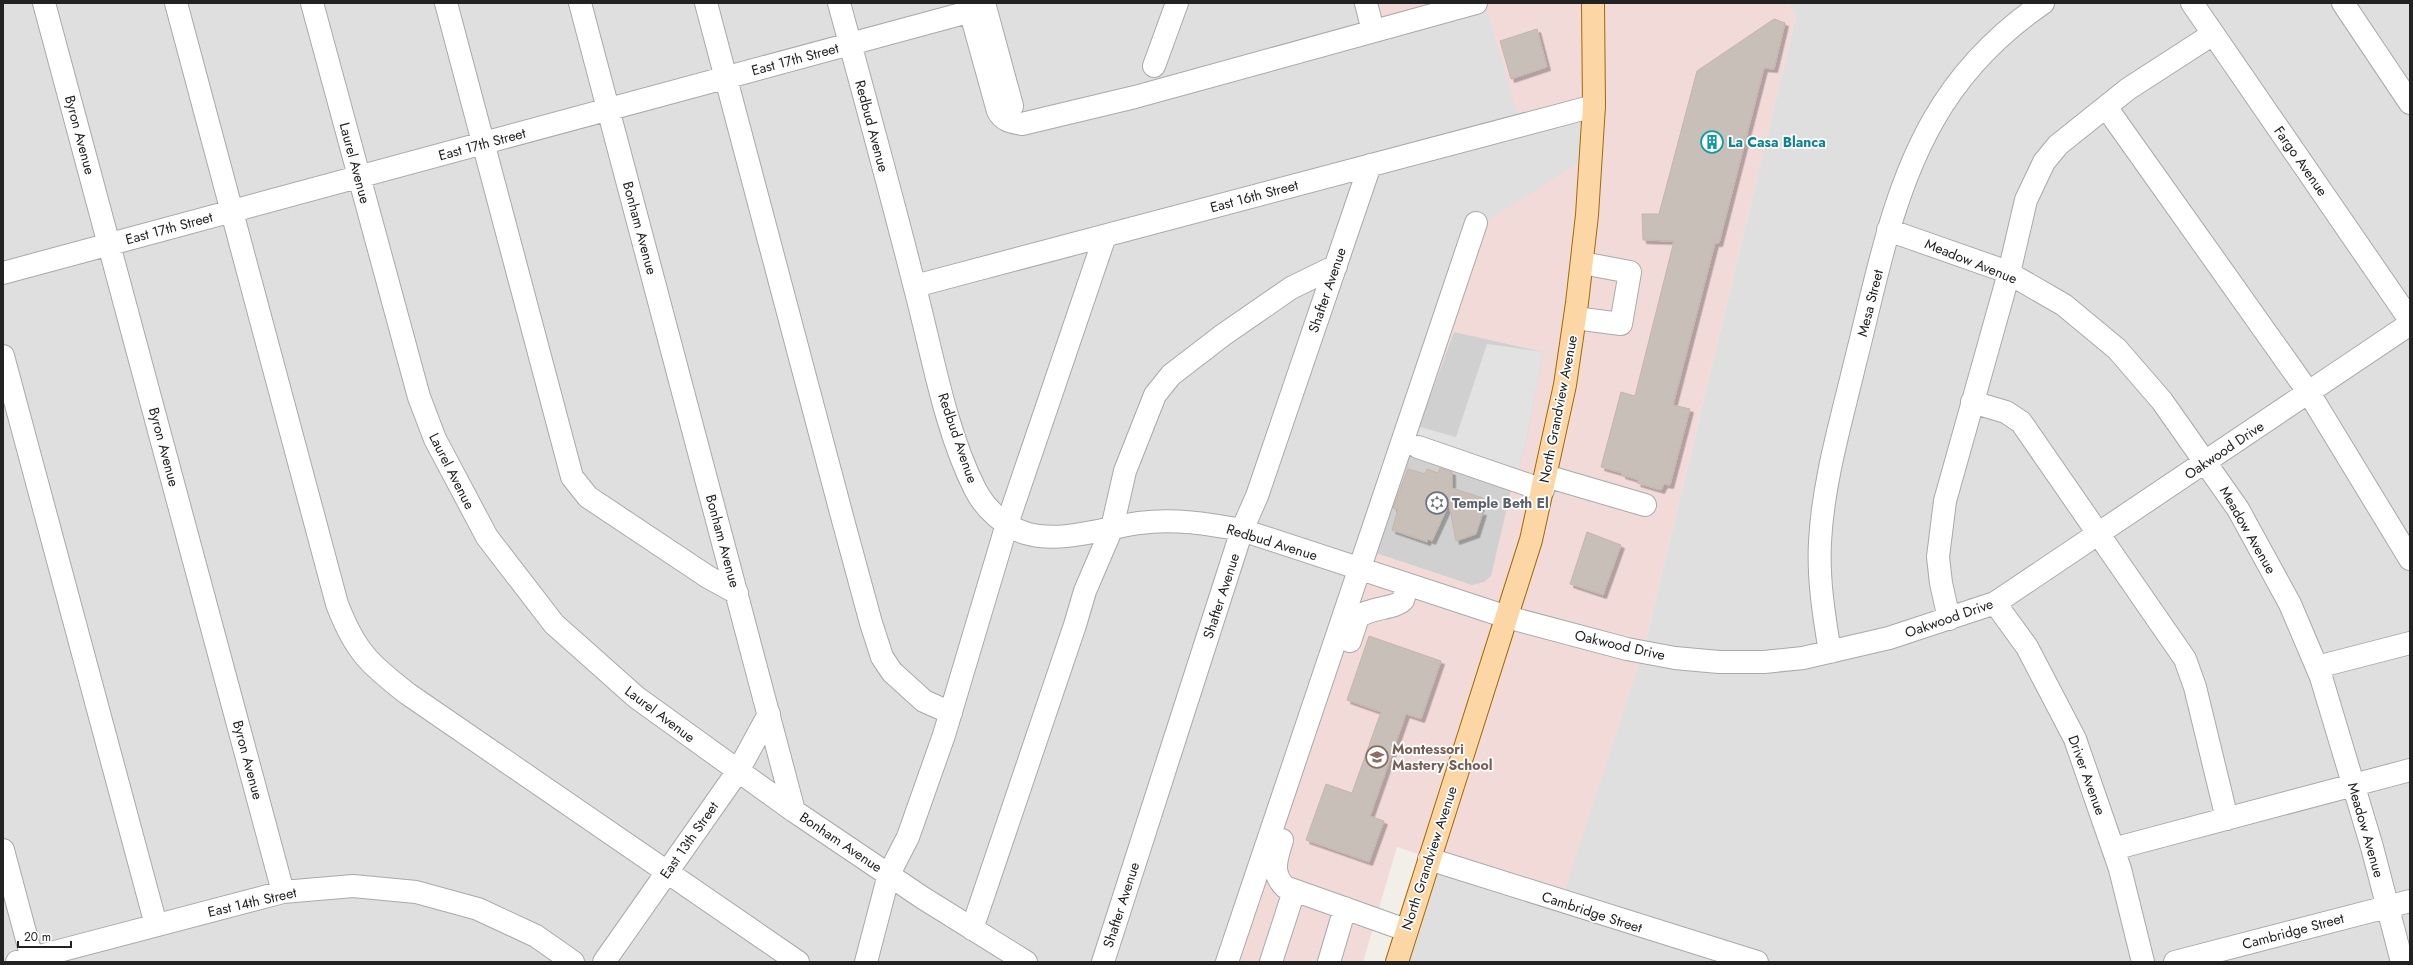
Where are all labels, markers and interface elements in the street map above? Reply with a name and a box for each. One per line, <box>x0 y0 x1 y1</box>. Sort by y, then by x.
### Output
street label: East 17th Street <box>749 38 841 80</box>
street label: Redbud Avenue <box>850 78 894 174</box>
street label: Byron Avenue <box>60 93 100 177</box>
street label: Laurel Avenue <box>335 120 375 206</box>
street label: Fargo Avenue <box>2269 122 2333 200</box>
street label: East 17th Street <box>436 123 528 165</box>
building icon: La Casa Blanca <box>1699 129 1725 155</box>
place label: La Casa Blanca <box>1728 132 1826 152</box>
street label: East 16th Street <box>1208 174 1301 217</box>
street label: Bonham Avenue <box>618 179 662 277</box>
street label: East 17th Street <box>123 207 215 249</box>
street label: Meadow Avenue <box>1922 233 2020 289</box>
street label: Shafter Avenue <box>1303 245 1351 335</box>
street label: Mesa Street <box>1852 267 1888 339</box>
street label: North Grandview Avenue <box>1534 333 1582 485</box>
street label: Redbud Avenue <box>933 390 983 486</box>
street label: Byron Avenue <box>144 405 184 489</box>
street label: Oakwood Drive <box>2180 416 2268 484</box>
street label: Laurel Avenue <box>424 429 480 513</box>
street label: Meadow Avenue <box>2215 483 2281 577</box>
synagogue icon: Temple Beth El <box>1424 490 1450 516</box>
street label: Bonham Avenue <box>701 492 745 590</box>
place label: Temple Beth El <box>1452 493 1549 513</box>
street label: Redbud Avenue <box>1224 519 1320 565</box>
street label: Shafter Avenue <box>1198 551 1244 641</box>
street label: Oakwood Drive <box>1902 594 1996 642</box>
street label: Oakwood Drive <box>1573 625 1667 665</box>
street label: Laurel Avenue <box>621 681 699 747</box>
street label: Byron Avenue <box>228 718 268 802</box>
street label: Driver Avenue <box>2063 732 2111 818</box>
place label: Montessori Mastery School <box>1392 739 1492 775</box>
school or university icon: Montessori Mastery School <box>1364 744 1390 770</box>
street label: Meadow Avenue <box>2343 780 2389 880</box>
street label: North Grandview Avenue <box>1396 784 1462 932</box>
street label: East 13th Street <box>655 797 723 883</box>
street label: Bonham Avenue <box>796 807 886 877</box>
street label: Shafter Avenue <box>1098 860 1144 950</box>
street label: East 14th Street <box>206 882 299 922</box>
street label: Cambridge Street <box>1539 886 1645 938</box>
street label: Cambridge Street <box>2240 908 2347 954</box>
scale bar <box>18 923 71 949</box>
text: 20 m <box>24 928 51 946</box>

